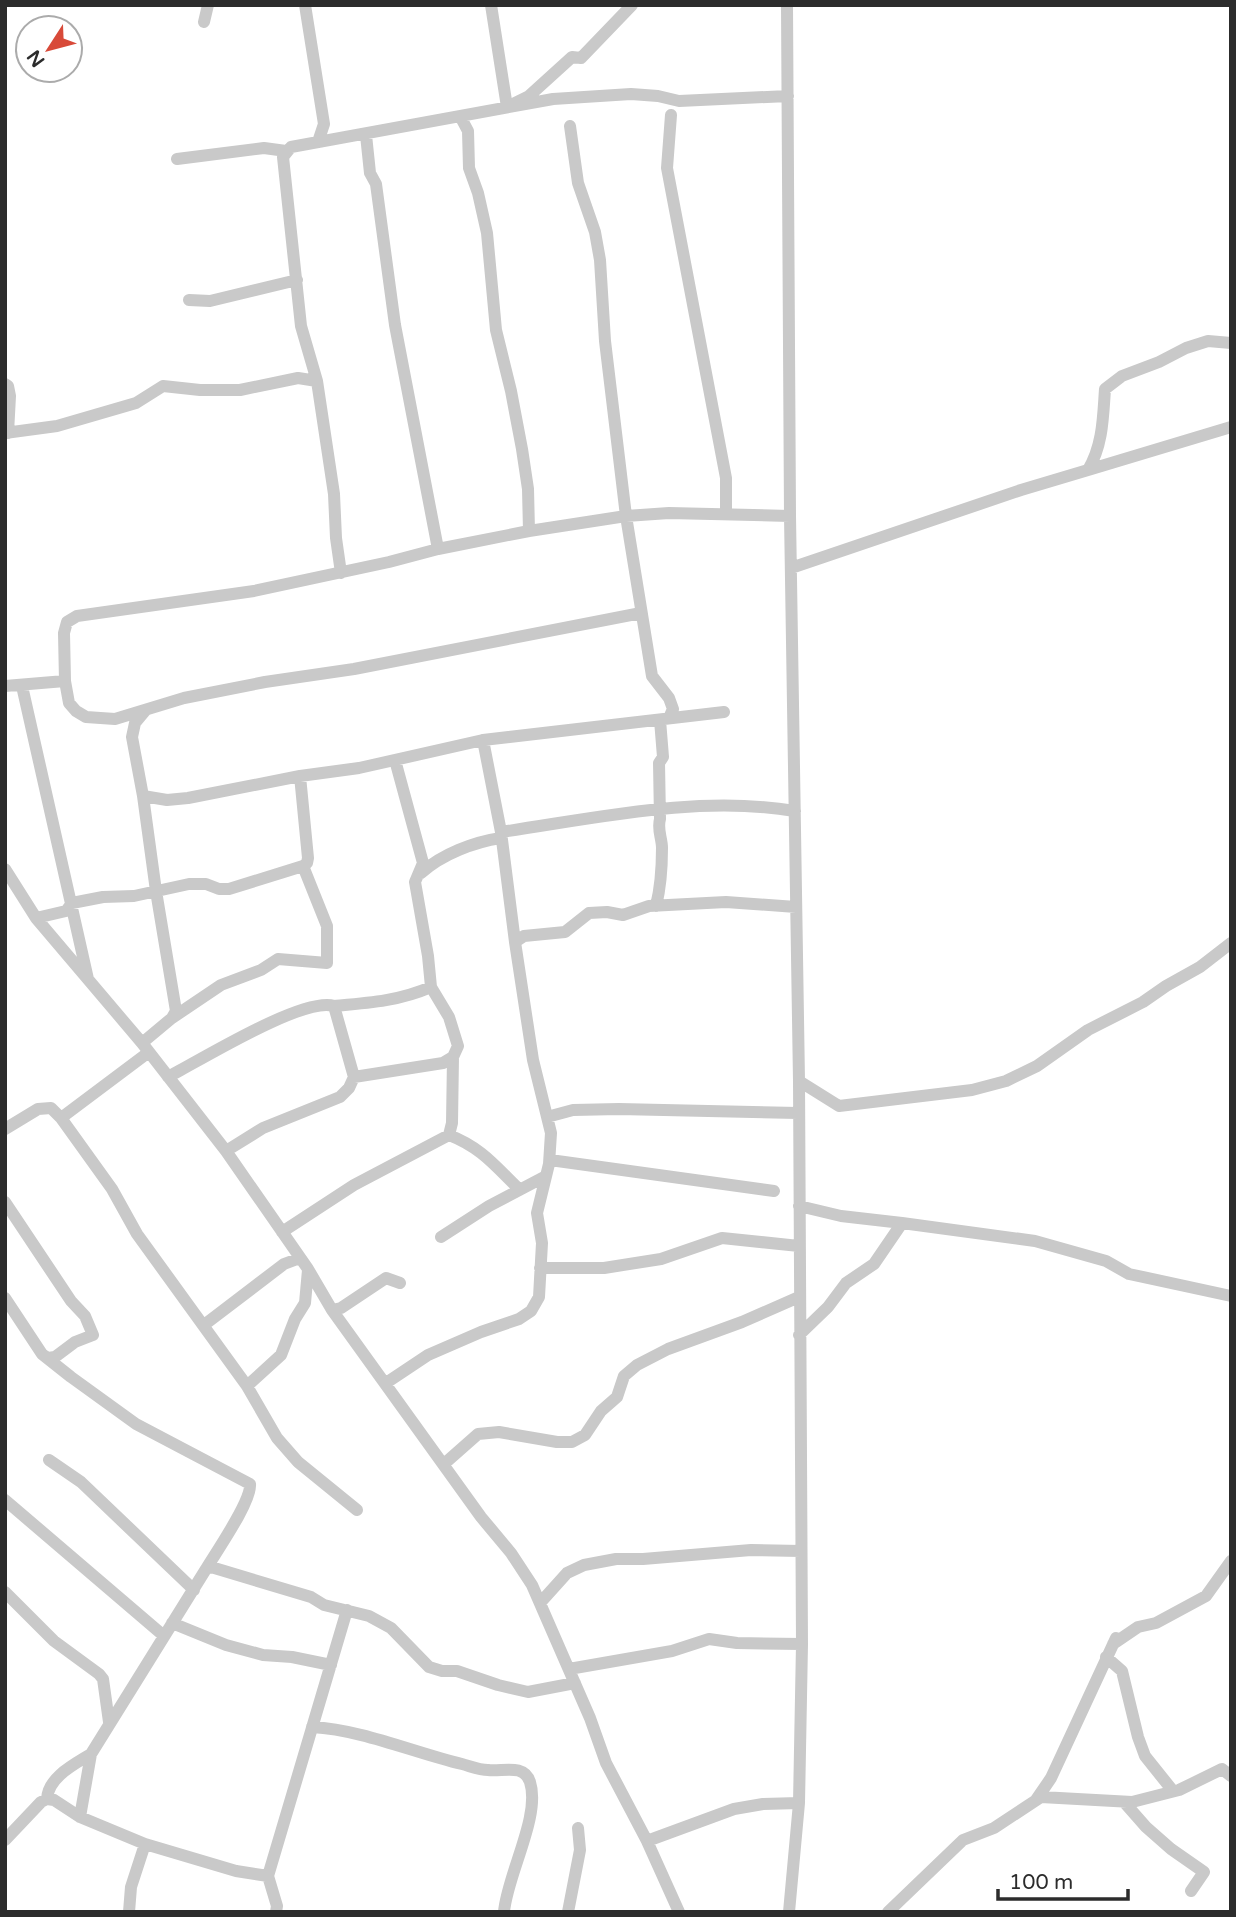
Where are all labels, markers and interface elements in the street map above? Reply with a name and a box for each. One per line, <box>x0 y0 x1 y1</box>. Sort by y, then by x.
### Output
north arrow <box>14 14 84 84</box>
text: N <box>23 46 49 71</box>
scale bar <box>998 1857 1128 1901</box>
text: 100 m <box>1009 1870 1073 1895</box>

